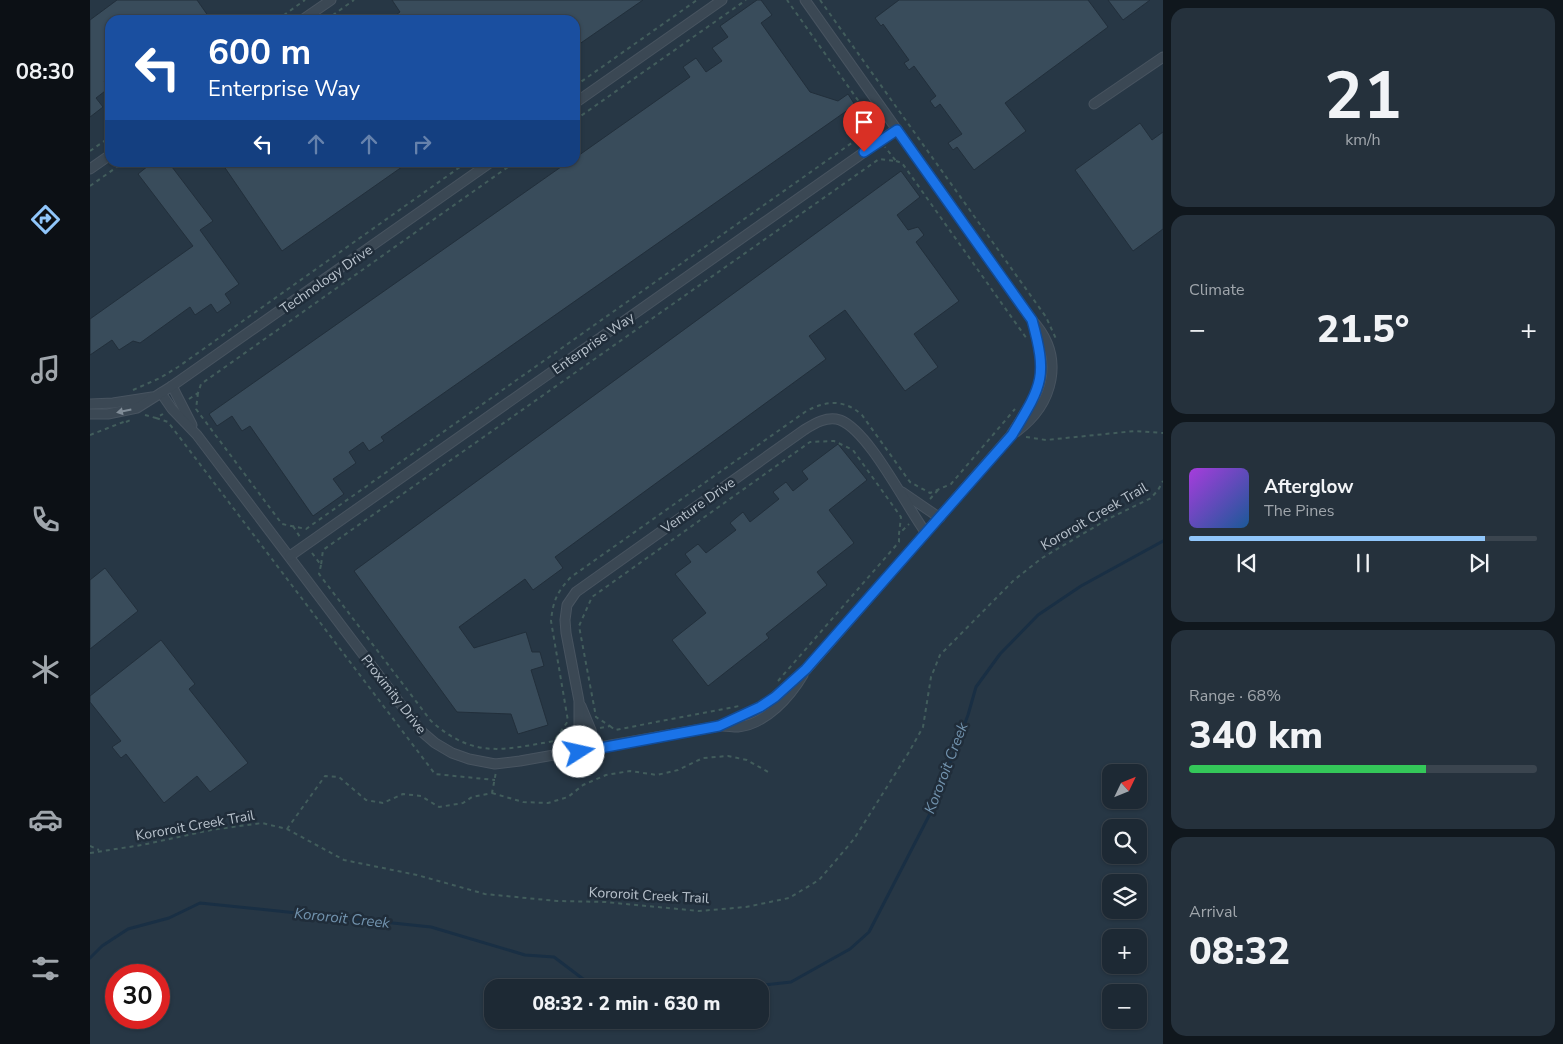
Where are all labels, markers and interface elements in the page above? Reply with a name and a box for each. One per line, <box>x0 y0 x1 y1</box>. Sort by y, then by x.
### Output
text: 600 m <box>208 29 311 76</box>
icon: left <box>125 35 190 100</box>
text: 21 <box>1324 52 1402 141</box>
text: 08:30 <box>16 57 74 87</box>
text: Enterprise Way <box>208 74 360 104</box>
pin <box>843 101 885 152</box>
icon: arrive <box>850 108 878 136</box>
text: km/h <box>1345 129 1381 151</box>
icon: left <box>249 130 277 158</box>
icon: ahead <box>302 130 330 158</box>
icon: ahead <box>355 130 383 158</box>
icon: right <box>408 130 436 158</box>
icon: directions <box>28 202 63 237</box>
street label: Technology Drive <box>276 240 376 318</box>
text: Climate <box>1189 279 1244 301</box>
text: 21.5° <box>1317 304 1409 355</box>
street label: Enterprise Way <box>548 307 639 379</box>
text: − <box>1189 311 1206 349</box>
text: + <box>1520 311 1537 349</box>
icon: music <box>28 352 63 387</box>
one-way arrow <box>117 407 132 415</box>
street label: Venture Drive <box>657 473 739 538</box>
text: Afterglow <box>1264 474 1354 500</box>
street label: Kororoit Creek Trail <box>1037 478 1152 555</box>
text: The Pines <box>1264 500 1334 522</box>
icon: phone <box>28 502 63 537</box>
icon: previous <box>1233 549 1261 577</box>
icon: pause <box>1349 549 1377 577</box>
icon: next <box>1465 549 1493 577</box>
street label: Proximity Drive <box>357 651 431 738</box>
icon: climate <box>28 652 63 687</box>
text: Range · 68% <box>1189 685 1281 707</box>
text: 340 km <box>1189 710 1323 761</box>
water label: Kororoit Creek <box>919 719 973 816</box>
position arrow <box>552 725 604 777</box>
north arrow <box>1102 764 1148 809</box>
map controls <box>1102 764 1147 1029</box>
icon: car <box>28 802 63 837</box>
street label: Kororoit Creek Trail <box>134 806 257 845</box>
button: search <box>1102 819 1147 864</box>
button: layers <box>1102 874 1147 919</box>
street label: Kororoit Creek Trail <box>588 883 710 908</box>
text: Arrival <box>1189 901 1237 923</box>
water label: Kororoit Creek <box>293 903 391 933</box>
text: 08:32 <box>1189 926 1290 977</box>
button: + <box>1102 929 1147 974</box>
icon: filters <box>28 951 63 986</box>
speed limit sign: 30 <box>105 964 170 1029</box>
button: − <box>1102 984 1147 1029</box>
text: 08:32 · 2 min · 630 m <box>533 991 720 1017</box>

